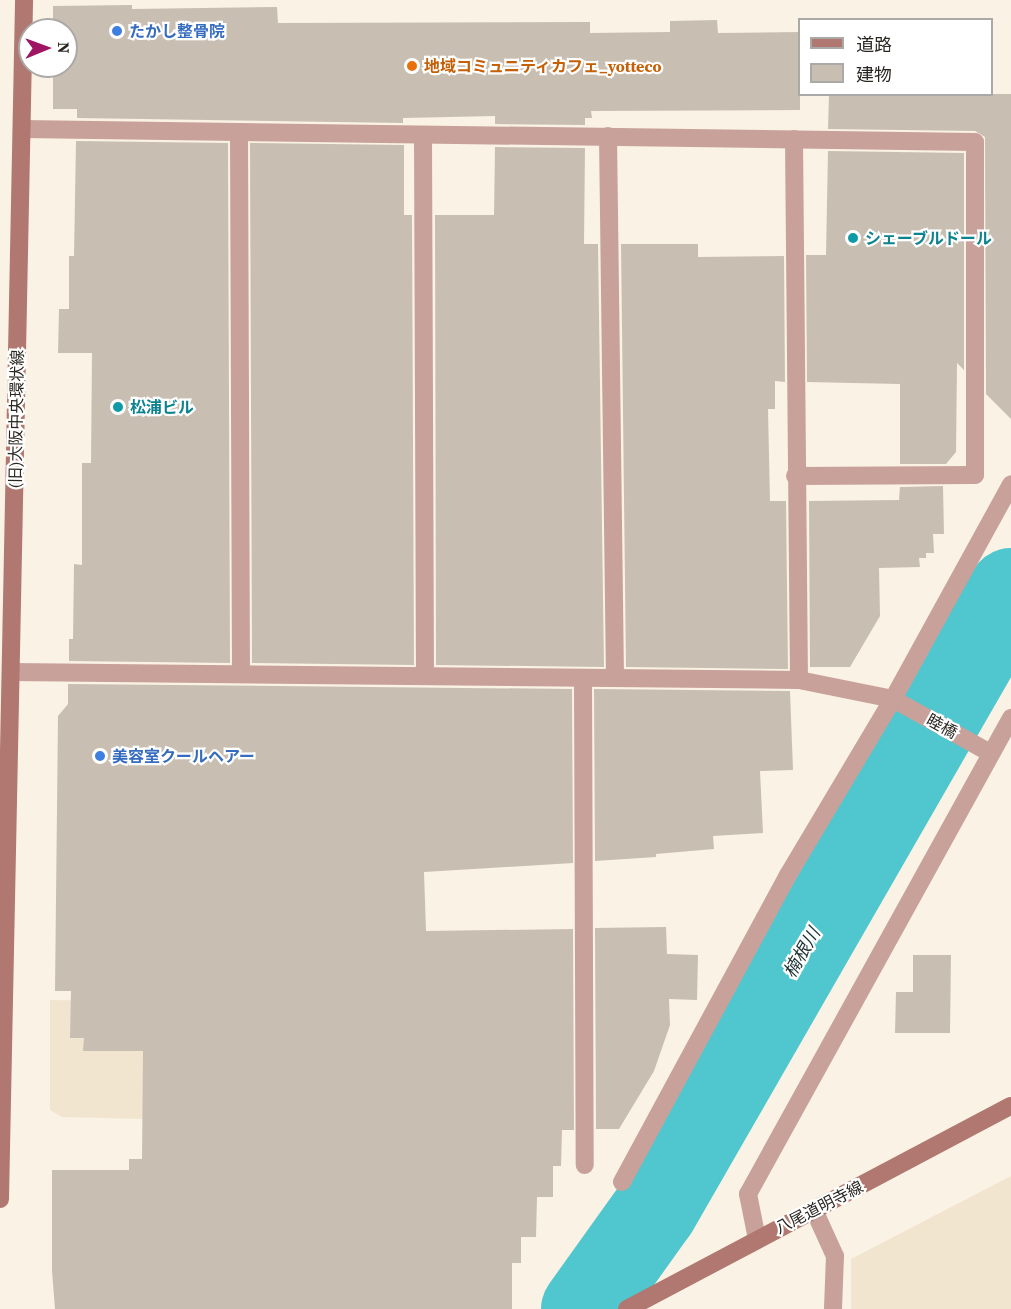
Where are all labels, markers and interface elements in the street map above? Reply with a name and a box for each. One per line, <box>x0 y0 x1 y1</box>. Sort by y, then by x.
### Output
north arrow <box>18 18 78 78</box>
legend <box>798 18 993 96</box>
place label: たかし整骨院 <box>129 21 225 41</box>
marker: たかし整骨院 <box>110 24 124 38</box>
text: 道路 <box>856 32 892 57</box>
text: N <box>53 42 75 54</box>
place label: 地域コミュニティカフェ_yotteco <box>424 56 662 76</box>
marker: 地域コミュニティカフェ_yotteco <box>405 59 419 73</box>
text: 建物 <box>856 62 892 87</box>
place label: シェーブルドール <box>865 228 993 248</box>
marker: シェーブルドール <box>846 231 860 245</box>
street label: (旧)大阪中央環状線 <box>5 349 27 489</box>
place label: 松浦ビル <box>130 397 194 417</box>
marker: 松浦ビル <box>111 400 125 414</box>
street label: 睦橋 <box>923 710 961 742</box>
place label: 美容室クールヘアー <box>112 746 255 766</box>
marker: 美容室クールヘアー <box>93 749 107 763</box>
water label: 楠根川 <box>779 924 825 982</box>
street label: 八尾道明寺線 <box>772 1177 866 1237</box>

